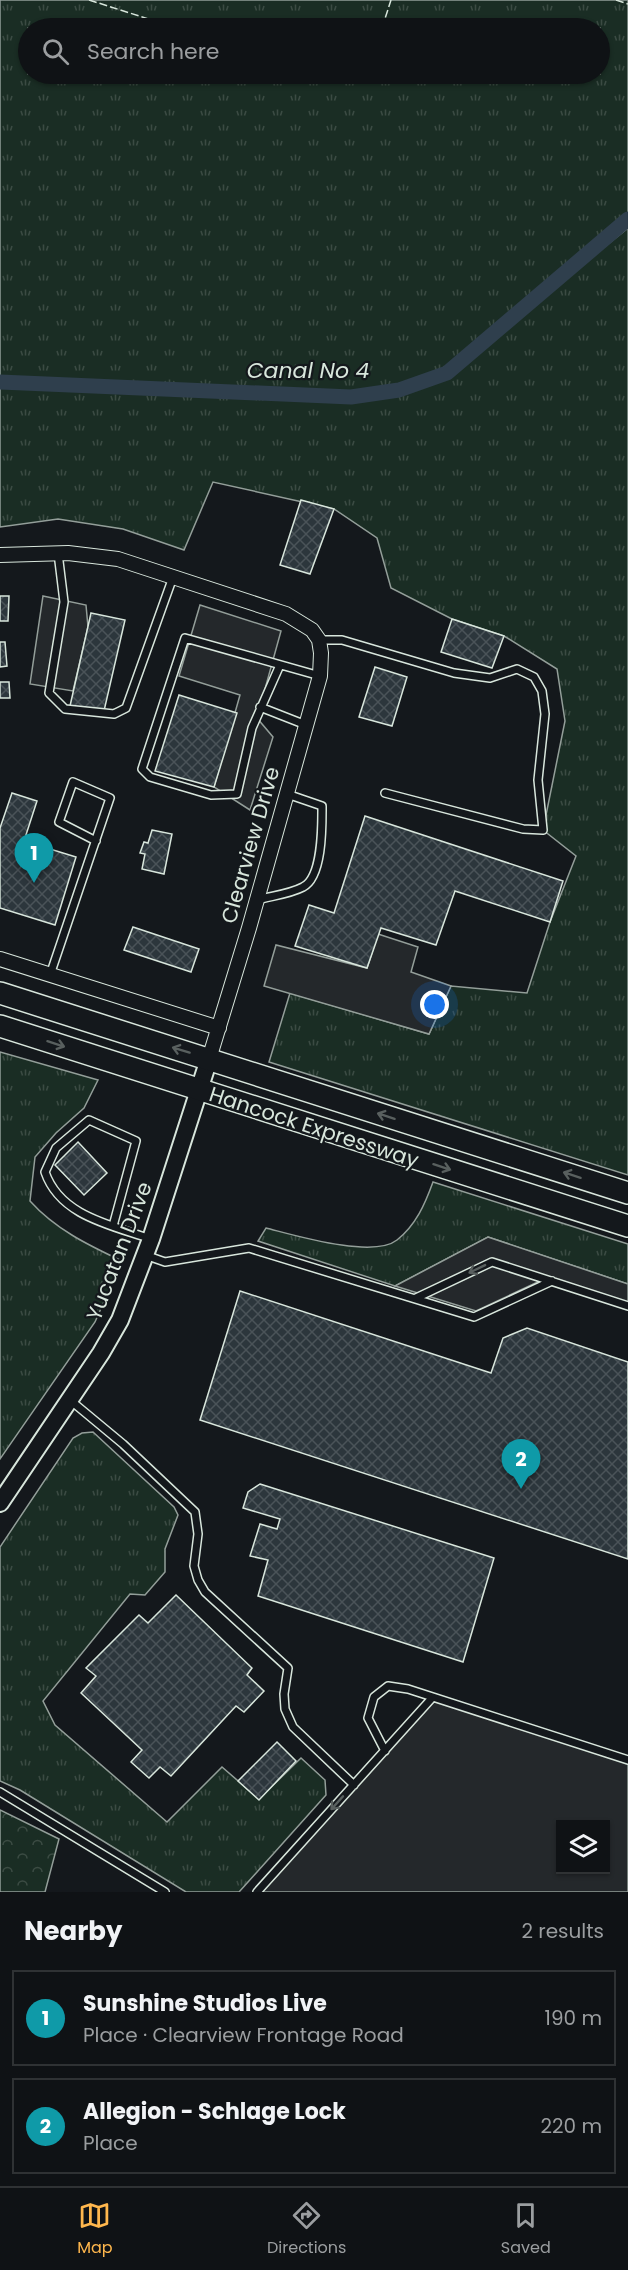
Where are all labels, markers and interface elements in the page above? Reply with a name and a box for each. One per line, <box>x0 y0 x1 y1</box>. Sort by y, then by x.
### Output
search box <box>18 18 610 84</box>
icon: search <box>39 35 72 68</box>
text: Search here <box>87 36 220 67</box>
water label: Canal No 4 <box>247 355 370 386</box>
street label: Clearview Drive <box>214 763 286 927</box>
pin: 1 <box>15 834 54 883</box>
your location <box>420 990 449 1019</box>
one-way arrow <box>46 1039 65 1050</box>
one-way arrow <box>172 1044 191 1055</box>
street label: Hancock Expressway <box>206 1079 423 1175</box>
one-way arrow <box>377 1110 396 1121</box>
one-way arrow <box>432 1162 451 1173</box>
one-way arrow <box>563 1169 582 1180</box>
street label: Yucatan Drive <box>79 1178 159 1324</box>
one-way arrow <box>468 1263 486 1275</box>
pin: 2 <box>502 1440 540 1489</box>
one-way arrow <box>330 1796 344 1811</box>
map controls <box>556 1820 610 1874</box>
button: layers <box>556 1820 610 1874</box>
text: Nearby <box>24 1913 122 1949</box>
text: 2 results <box>521 1917 604 1945</box>
text: Sunshine Studios Live <box>83 1988 327 2019</box>
text: 1 <box>42 2004 49 2032</box>
text: 190 m <box>545 2004 602 2032</box>
text: Place · Clearview Frontage Road <box>83 2021 404 2049</box>
text: Allegion - Schlage Lock <box>83 2096 346 2127</box>
text: 2 <box>40 2112 51 2140</box>
text: 220 m <box>541 2112 602 2140</box>
text: Place <box>83 2129 138 2157</box>
tab: Map <box>77 2199 113 2260</box>
tab: Directions <box>267 2199 346 2260</box>
tab: Saved <box>501 2199 551 2260</box>

